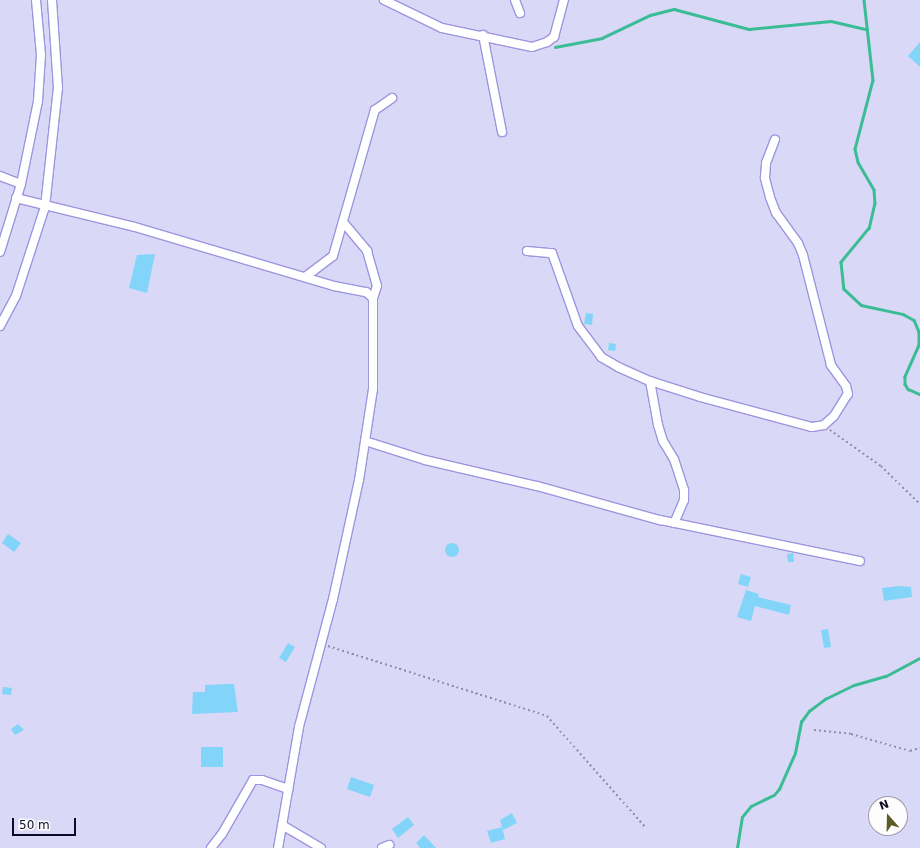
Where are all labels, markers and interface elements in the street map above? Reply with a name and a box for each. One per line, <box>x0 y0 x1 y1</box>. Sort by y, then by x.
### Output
north arrow <box>868 796 908 836</box>
text: N <box>878 798 891 813</box>
scale bar <box>14 810 78 836</box>
text: 50 m <box>19 818 50 832</box>

